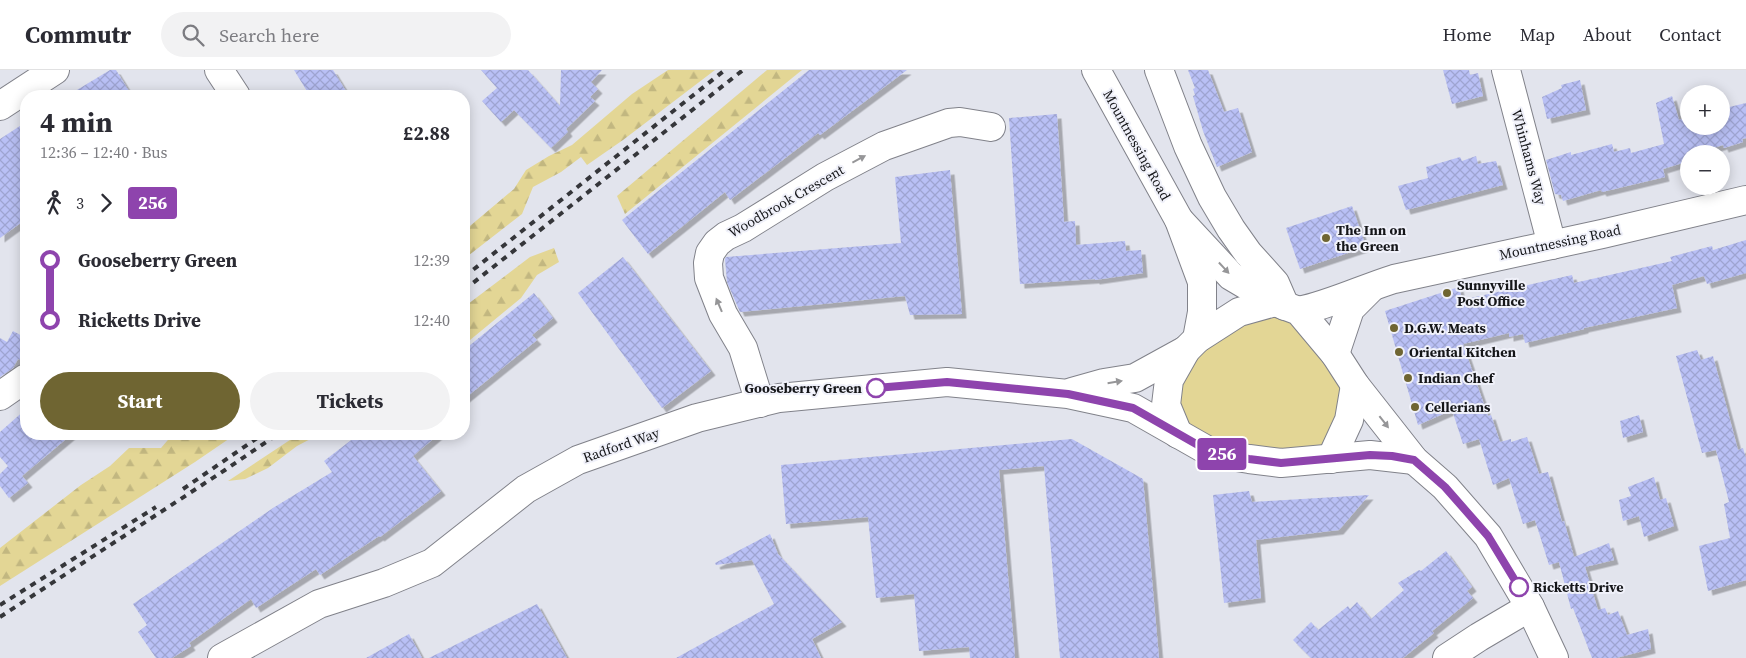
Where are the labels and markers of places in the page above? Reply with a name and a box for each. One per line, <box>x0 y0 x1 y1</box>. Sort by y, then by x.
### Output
place label: The Inn on the Green <box>1336 220 1406 256</box>
marker: The Inn on the Green <box>1320 232 1332 244</box>
place label: Sunnyville Post Office <box>1457 275 1525 311</box>
marker: Sunnyville Post Office <box>1441 287 1453 299</box>
place label: D.G.W. Meats <box>1404 318 1487 338</box>
marker: D.G.W. Meats <box>1388 322 1400 334</box>
place label: Oriental Kitchen <box>1409 342 1516 362</box>
marker: Oriental Kitchen <box>1393 346 1405 358</box>
place label: Indian Chef <box>1418 368 1495 388</box>
marker: Indian Chef <box>1402 372 1414 384</box>
place label: Gooseberry Green <box>745 378 862 398</box>
marker: Gooseberry Green <box>866 378 886 398</box>
place label: Cellerians <box>1425 397 1491 417</box>
marker: Cellerians <box>1409 401 1421 413</box>
marker: Ricketts Drive <box>1509 577 1529 597</box>
place label: Ricketts Drive <box>1533 577 1624 597</box>

